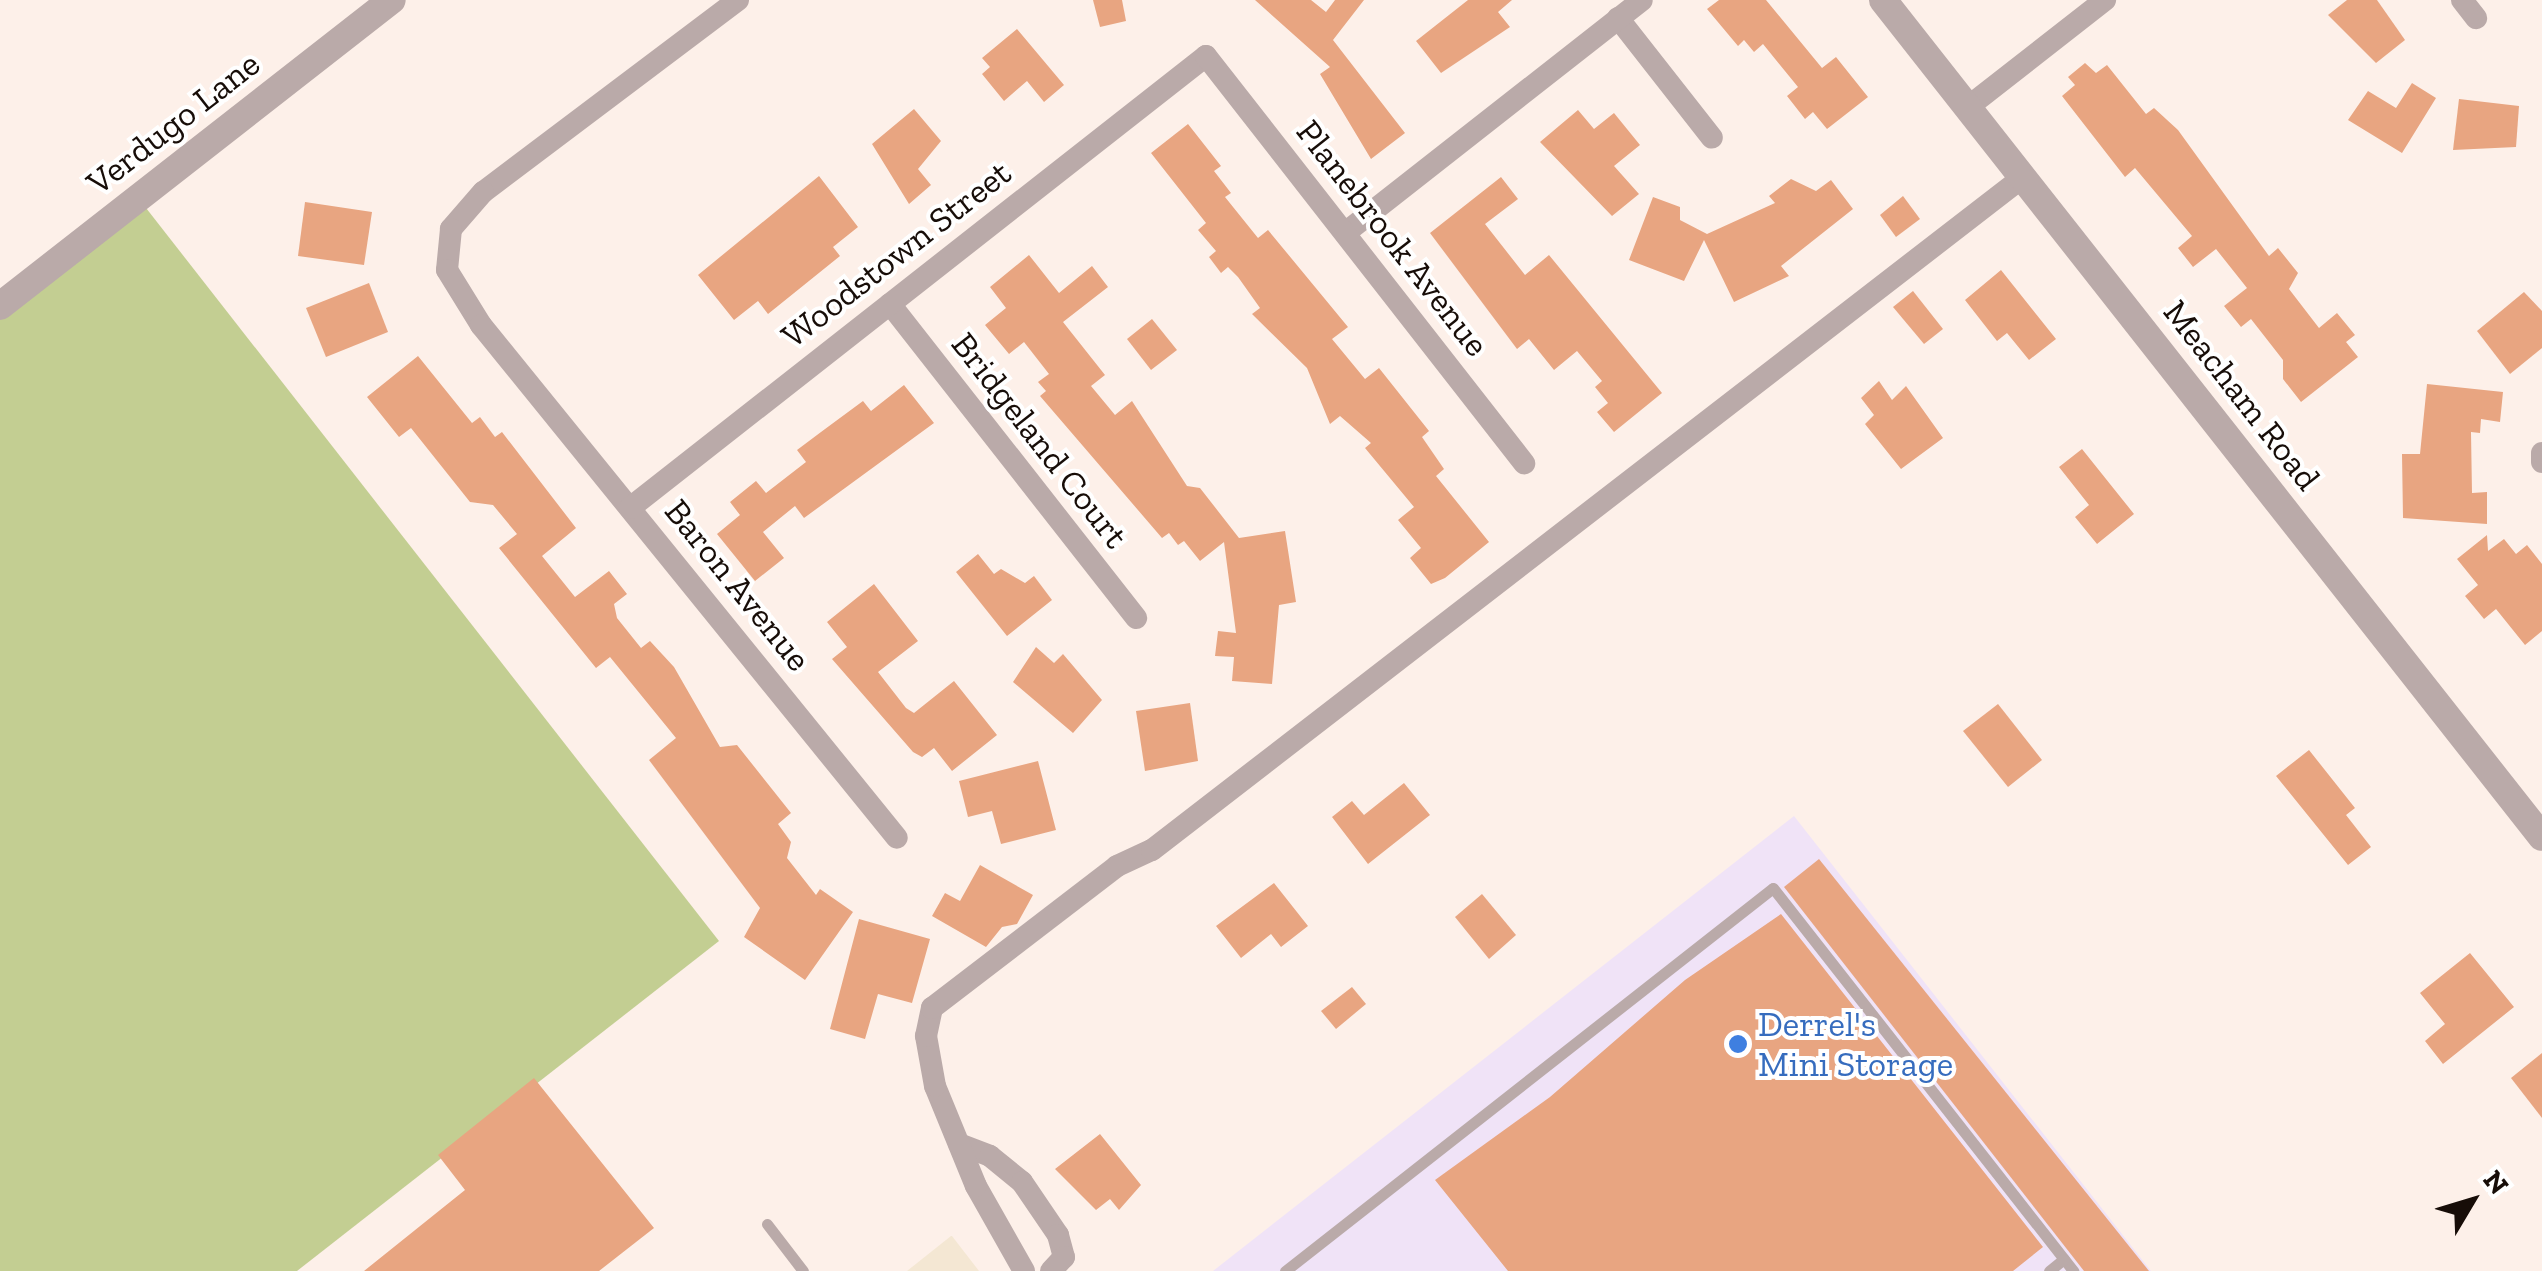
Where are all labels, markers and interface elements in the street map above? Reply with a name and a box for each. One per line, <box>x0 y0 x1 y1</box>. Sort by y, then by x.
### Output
street label: Verdugo Lane <box>78 42 268 204</box>
street label: Planebrook Avenue <box>1287 111 1499 365</box>
street label: Woodstown Street <box>773 152 1019 356</box>
street label: Meacham Road <box>2155 292 2329 498</box>
street label: Bridgeland Court <box>943 324 1137 556</box>
street label: Baron Avenue <box>656 490 820 680</box>
place label: Derrel's Mini Storage <box>1758 1003 1953 1085</box>
marker: Derrel's Mini Storage <box>1727 1033 1749 1055</box>
north arrow <box>2422 1151 2522 1251</box>
text: N <box>2476 1164 2516 1201</box>

